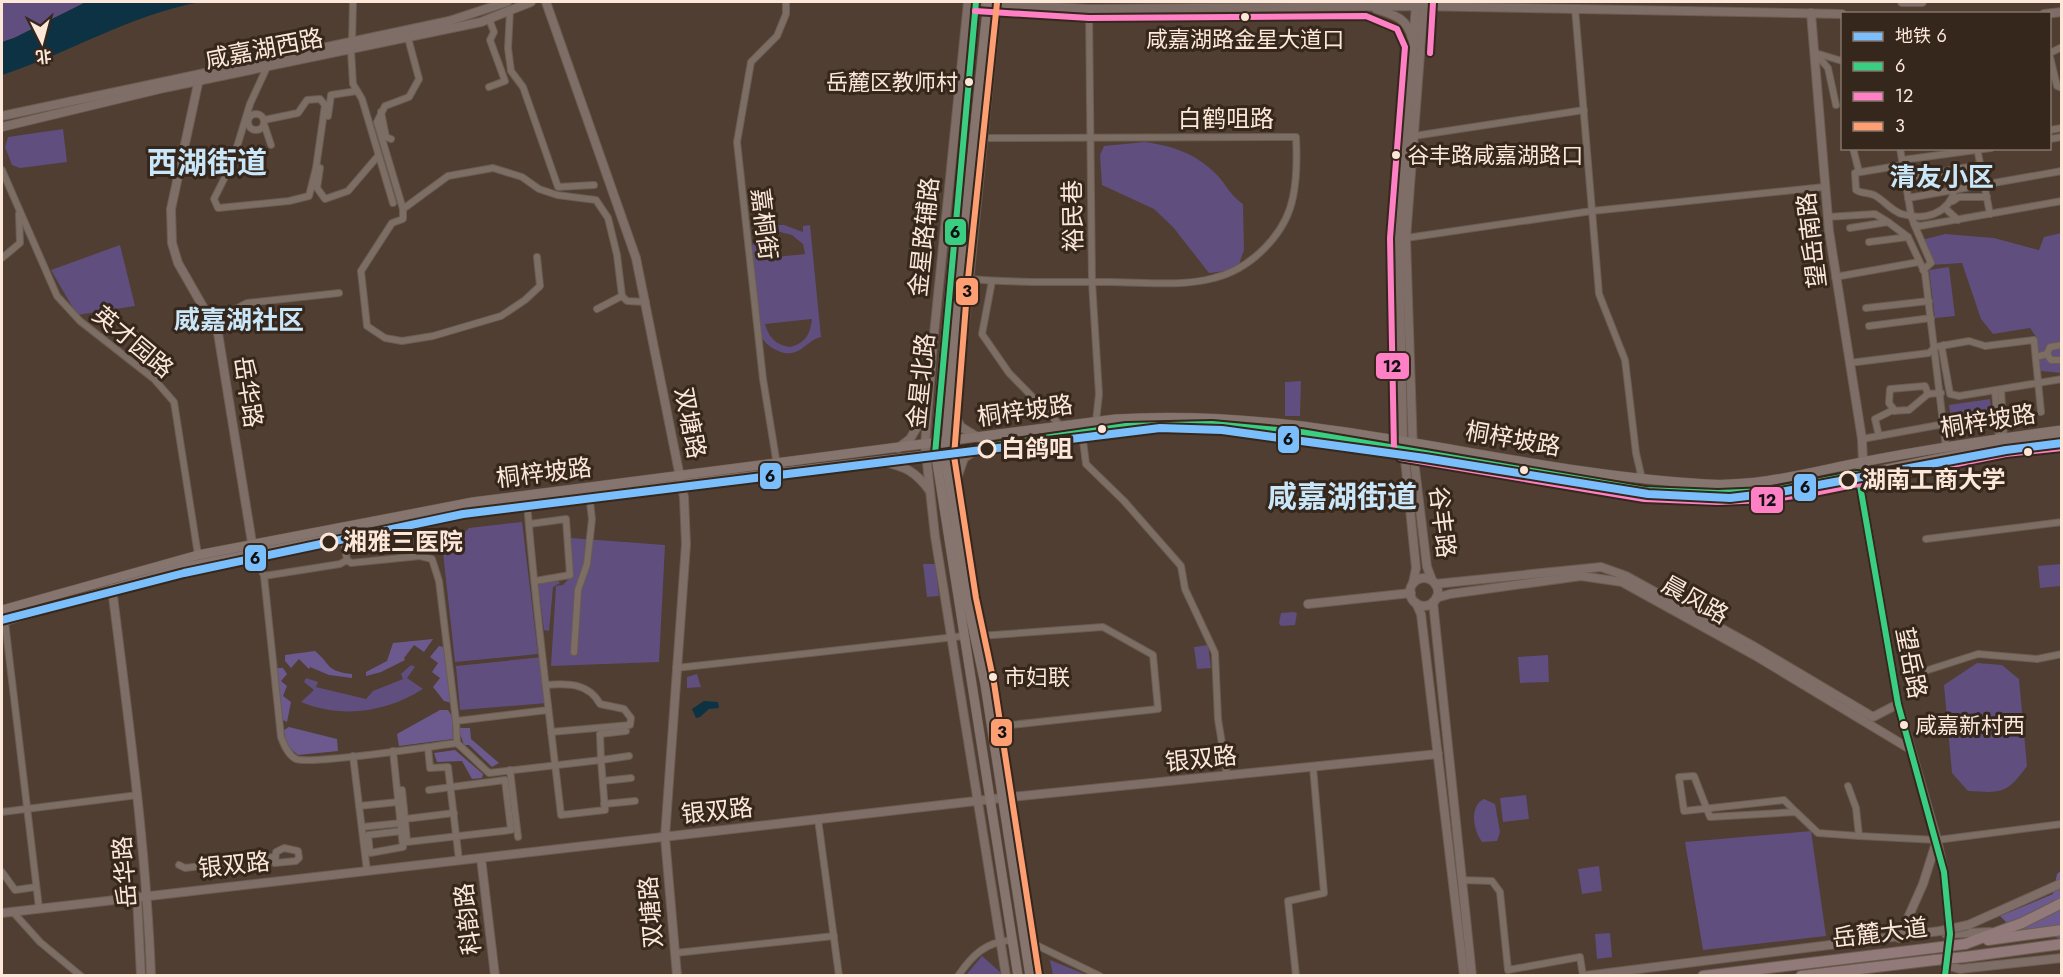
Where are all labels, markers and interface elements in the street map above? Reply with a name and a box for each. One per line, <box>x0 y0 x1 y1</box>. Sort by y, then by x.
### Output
marker: 咸嘉湖路金星大道口 <box>1239 11 1251 23</box>
north arrow <box>12 12 72 72</box>
legend <box>1841 12 2051 150</box>
street label: 咸嘉湖西路 <box>202 20 326 77</box>
place label: 咸嘉湖路金星大道口 <box>1146 23 1344 55</box>
text: 地铁 6 <box>1895 23 1947 49</box>
text: 北 <box>34 44 53 69</box>
text: 6 <box>1895 53 1905 79</box>
place label: 岳麓区教师村 <box>826 66 958 98</box>
marker: 岳麓区教师村 <box>963 76 975 88</box>
text: 12 <box>1895 83 1913 109</box>
street label: 白鹤咀路 <box>1178 101 1274 136</box>
text: 3 <box>1895 113 1905 139</box>
place label: 谷丰路咸嘉湖路口 <box>1407 139 1583 171</box>
district label: 西湖街道 <box>147 141 267 184</box>
marker: 谷丰路咸嘉湖路口 <box>1390 149 1402 161</box>
district label: 清友小区 <box>1890 158 1994 196</box>
street label: 金星路辅路 <box>900 175 947 298</box>
street label: 裕民巷 <box>1054 180 1091 252</box>
street label: 嘉桐街 <box>743 186 786 262</box>
street label: 望岳南路 <box>1788 190 1835 290</box>
line badge: 6 <box>944 218 967 246</box>
text: 6 <box>950 221 960 244</box>
line badge: 3 <box>955 277 979 306</box>
text: 3 <box>962 280 972 303</box>
street label: 英才园路 <box>85 297 181 386</box>
district label: 威嘉湖社区 <box>174 301 304 339</box>
street label: 金星北路 <box>898 331 943 431</box>
line badge: 12 <box>1375 352 1410 380</box>
street label: 岳华路 <box>226 354 271 430</box>
text: 12 <box>1383 355 1401 378</box>
street label: 双塘路 <box>666 384 715 462</box>
street label: 桐梓坡路 <box>975 386 1075 435</box>
street label: 桐梓坡路 <box>1938 396 2038 445</box>
street label: 桐梓坡路 <box>1463 413 1563 464</box>
unlabelled marker <box>1096 423 1108 435</box>
line badge: 6 <box>1277 425 1300 454</box>
text: 6 <box>1283 428 1293 451</box>
place label: 白鸽咀 <box>1001 431 1073 466</box>
marker: 白鸽咀 <box>978 440 996 458</box>
unlabelled marker <box>2022 446 2034 458</box>
street label: 桐梓坡路 <box>494 449 594 496</box>
line badge: 6 <box>759 462 782 490</box>
place label: 湖南工商大学 <box>1862 462 2006 497</box>
unlabelled marker <box>1518 464 1530 476</box>
text: 6 <box>765 465 775 488</box>
marker: 湖南工商大学 <box>1839 471 1857 489</box>
line badge: 6 <box>1793 473 1817 502</box>
district label: 咸嘉湖街道 <box>1267 475 1417 518</box>
text: 6 <box>1800 476 1810 499</box>
street label: 谷丰路 <box>1421 484 1464 560</box>
line badge: 12 <box>1750 486 1784 514</box>
text: 12 <box>1758 489 1776 512</box>
place label: 湘雅三医院 <box>343 524 463 559</box>
marker: 湘雅三医院 <box>320 533 338 551</box>
line badge: 6 <box>244 544 267 572</box>
text: 6 <box>250 547 260 570</box>
street label: 晨风路 <box>1655 567 1735 632</box>
street label: 望岳路 <box>1887 624 1936 702</box>
place label: 市妇联 <box>1004 661 1070 693</box>
marker: 市妇联 <box>987 671 999 683</box>
place label: 咸嘉新村西 <box>1915 709 2025 741</box>
line badge: 3 <box>990 718 1013 747</box>
marker: 咸嘉新村西 <box>1898 719 1910 731</box>
text: 3 <box>997 721 1007 744</box>
street label: 银双路 <box>1163 737 1239 780</box>
street label: 银双路 <box>679 789 755 832</box>
street label: 岳华路 <box>104 835 145 909</box>
street label: 银双路 <box>196 843 272 886</box>
street label: 双塘路 <box>630 875 671 949</box>
street label: 科韵路 <box>446 881 489 957</box>
street label: 岳麓大道 <box>1830 909 1930 956</box>

